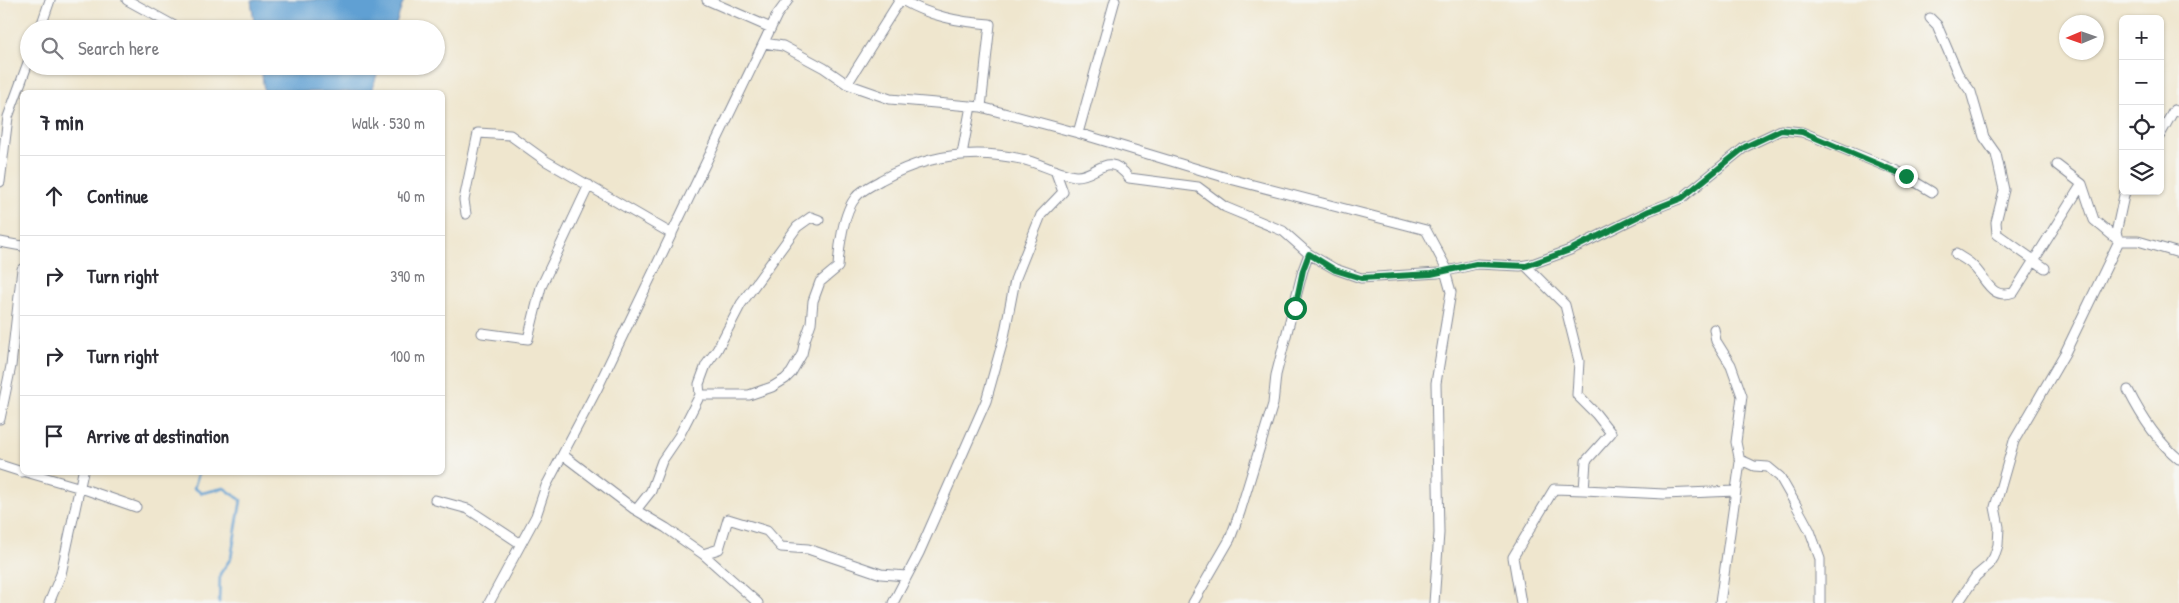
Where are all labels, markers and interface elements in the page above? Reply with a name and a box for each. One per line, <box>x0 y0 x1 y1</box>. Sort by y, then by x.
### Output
north arrow <box>2059 15 2104 60</box>
map controls <box>2119 15 2164 195</box>
button: + <box>2119 15 2164 60</box>
search box <box>20 20 445 75</box>
icon: search <box>38 34 66 62</box>
text: Search here <box>78 35 159 61</box>
button: − <box>2119 60 2164 105</box>
button: locate <box>2119 105 2164 150</box>
text: 7 min <box>40 108 84 137</box>
text: Walk · 530 m <box>352 112 425 134</box>
button: layers <box>2119 150 2164 195</box>
route end <box>1895 165 1918 188</box>
icon: ahead <box>40 182 68 210</box>
text: Continue <box>87 183 148 209</box>
text: 40 m <box>397 185 425 207</box>
icon: right <box>40 262 68 290</box>
text: Turn right <box>87 263 158 289</box>
text: 390 m <box>390 265 425 287</box>
route start <box>1284 297 1307 320</box>
icon: right <box>40 342 68 370</box>
text: Turn right <box>87 343 158 369</box>
text: 100 m <box>390 345 425 367</box>
icon: arrive <box>40 422 68 450</box>
text: Arrive at destination <box>87 423 229 449</box>

